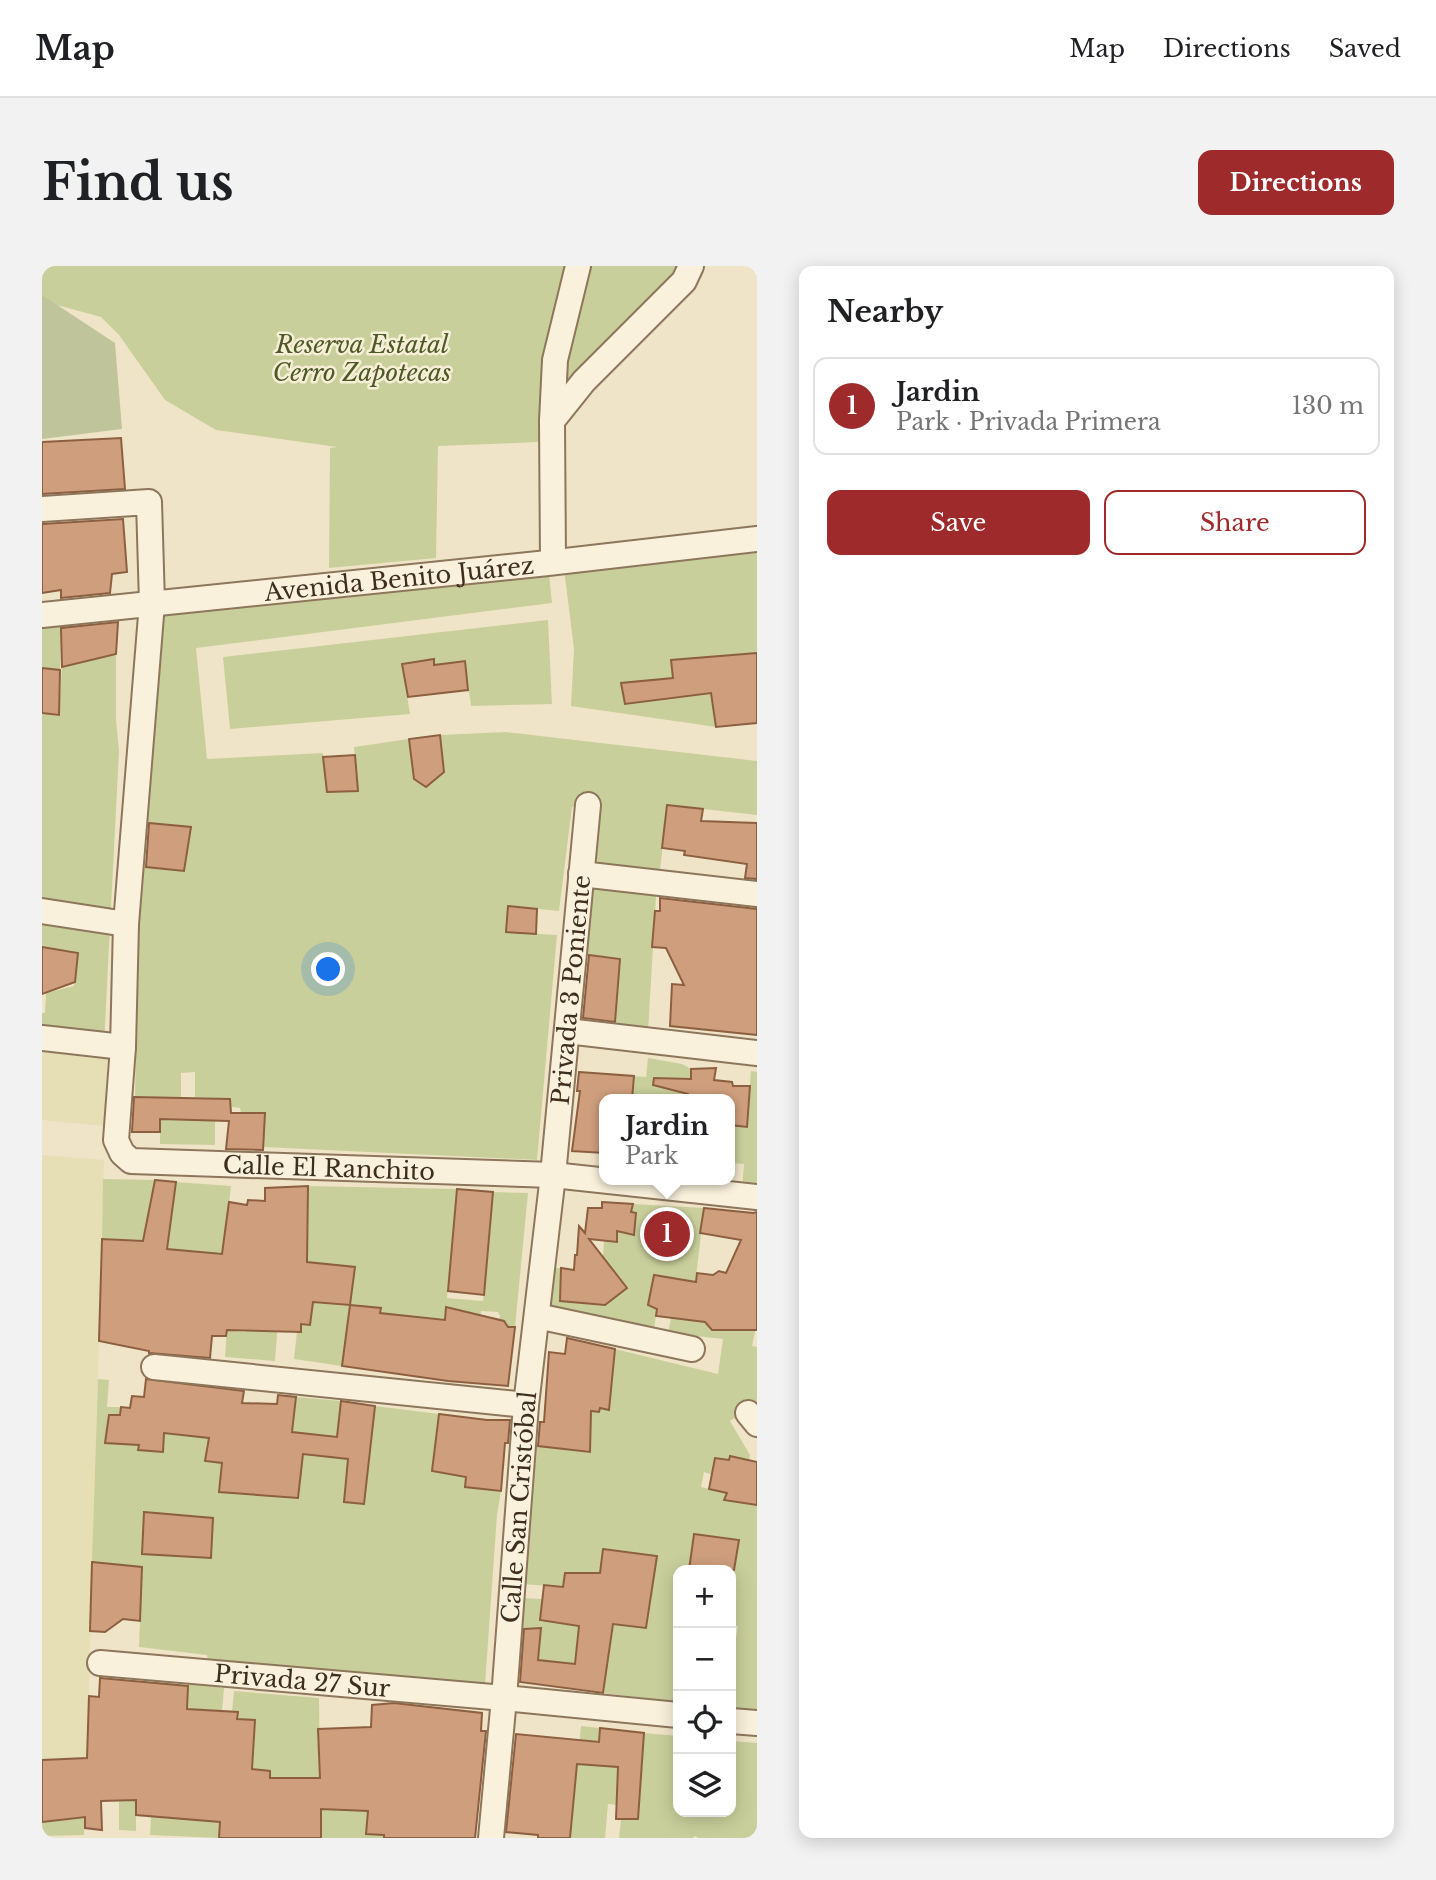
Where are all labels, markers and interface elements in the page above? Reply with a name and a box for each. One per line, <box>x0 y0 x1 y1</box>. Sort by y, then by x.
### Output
text: Map <box>35 28 115 69</box>
text: Map <box>1069 34 1125 63</box>
text: Directions <box>1163 34 1291 63</box>
text: Saved <box>1329 34 1401 63</box>
button: Directions <box>1198 150 1394 215</box>
text: Find us <box>42 152 234 213</box>
text: Nearby <box>827 293 943 330</box>
park label: Reserva Estatal Cerro Zapotecas <box>273 330 451 387</box>
text: Jardin <box>896 376 980 408</box>
text: 1 <box>847 392 857 420</box>
text: 130 m <box>1292 392 1364 420</box>
text: Park · Privada Primera <box>896 408 1161 436</box>
button: Save <box>827 490 1090 555</box>
button: Share <box>1104 490 1366 555</box>
street label: Avenida Benito Juárez <box>262 550 535 607</box>
street label: Privada 3 Poniente <box>545 874 596 1106</box>
your location <box>311 952 345 986</box>
popup <box>599 1094 735 1185</box>
text: Jardin <box>625 1110 709 1142</box>
text: Park <box>625 1142 678 1170</box>
street label: Calle El Ranchito <box>222 1150 435 1186</box>
pin: 1 <box>644 1208 690 1260</box>
street label: Calle San Cristóbal <box>495 1389 542 1624</box>
map controls <box>673 1565 736 1817</box>
button: + <box>673 1565 736 1628</box>
button: − <box>673 1628 736 1691</box>
street label: Privada 27 Sur <box>213 1658 392 1703</box>
button: locate <box>673 1691 736 1754</box>
button: layers <box>673 1754 736 1817</box>

